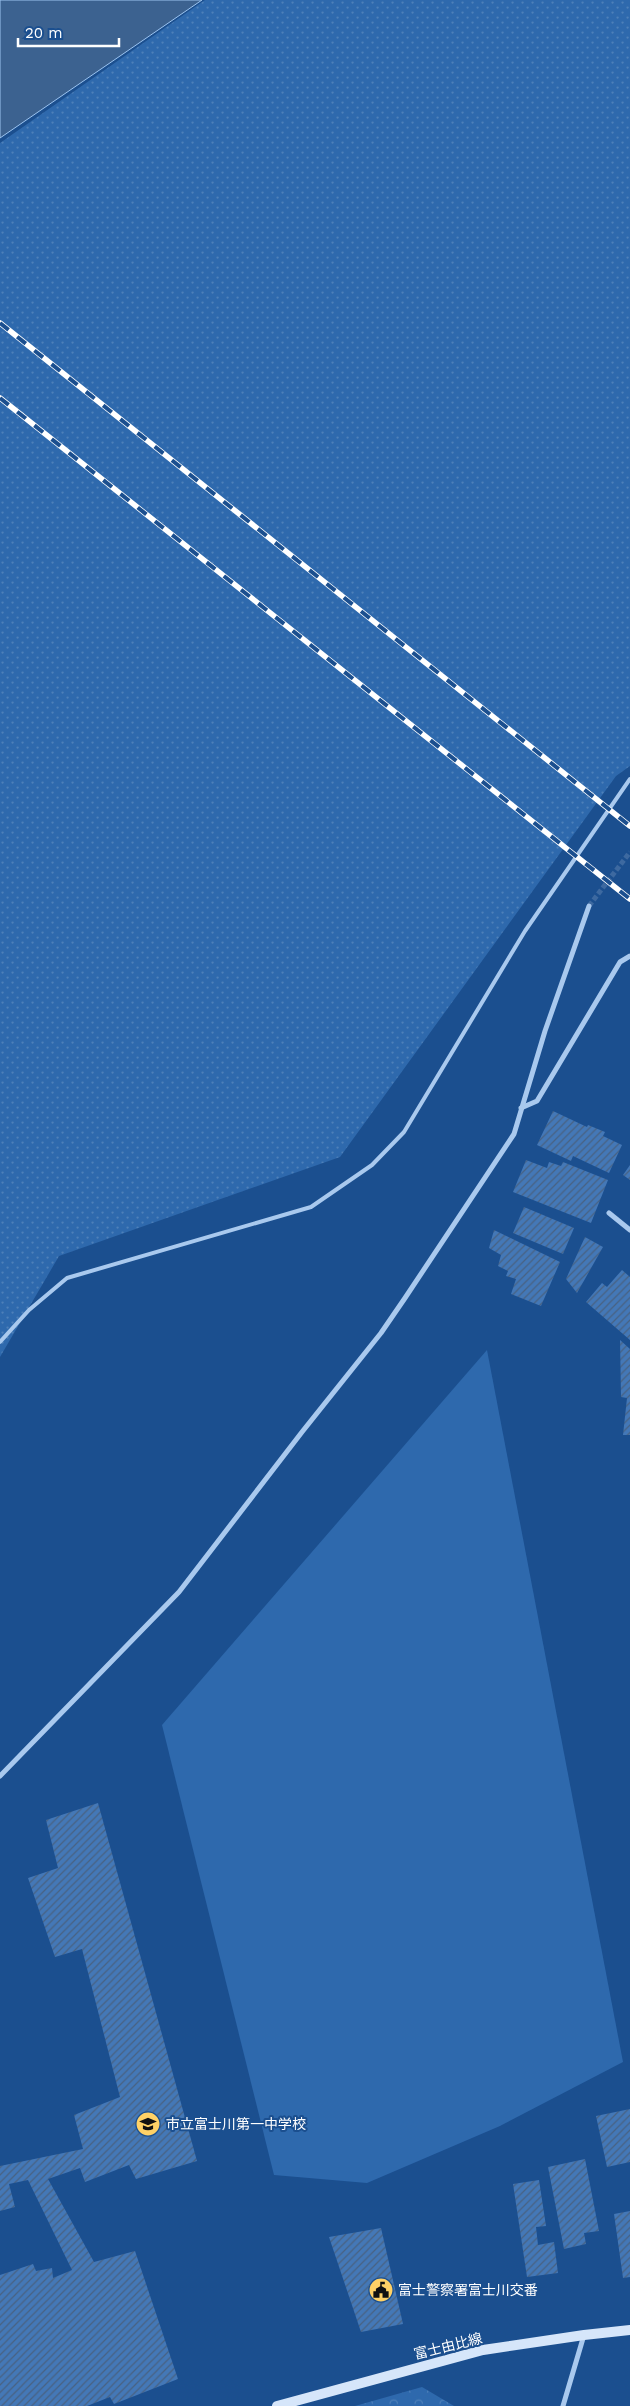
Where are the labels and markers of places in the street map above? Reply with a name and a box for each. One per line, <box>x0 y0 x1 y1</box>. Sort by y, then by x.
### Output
school or university icon: 市立富士川第一中学校 <box>135 2111 161 2137</box>
place label: 市立富士川第一中学校 <box>166 2116 306 2132</box>
public building icon: 富士警察署富士川交番 <box>368 2277 394 2303</box>
place label: 富士警察署富士川交番 <box>398 2282 538 2298</box>

